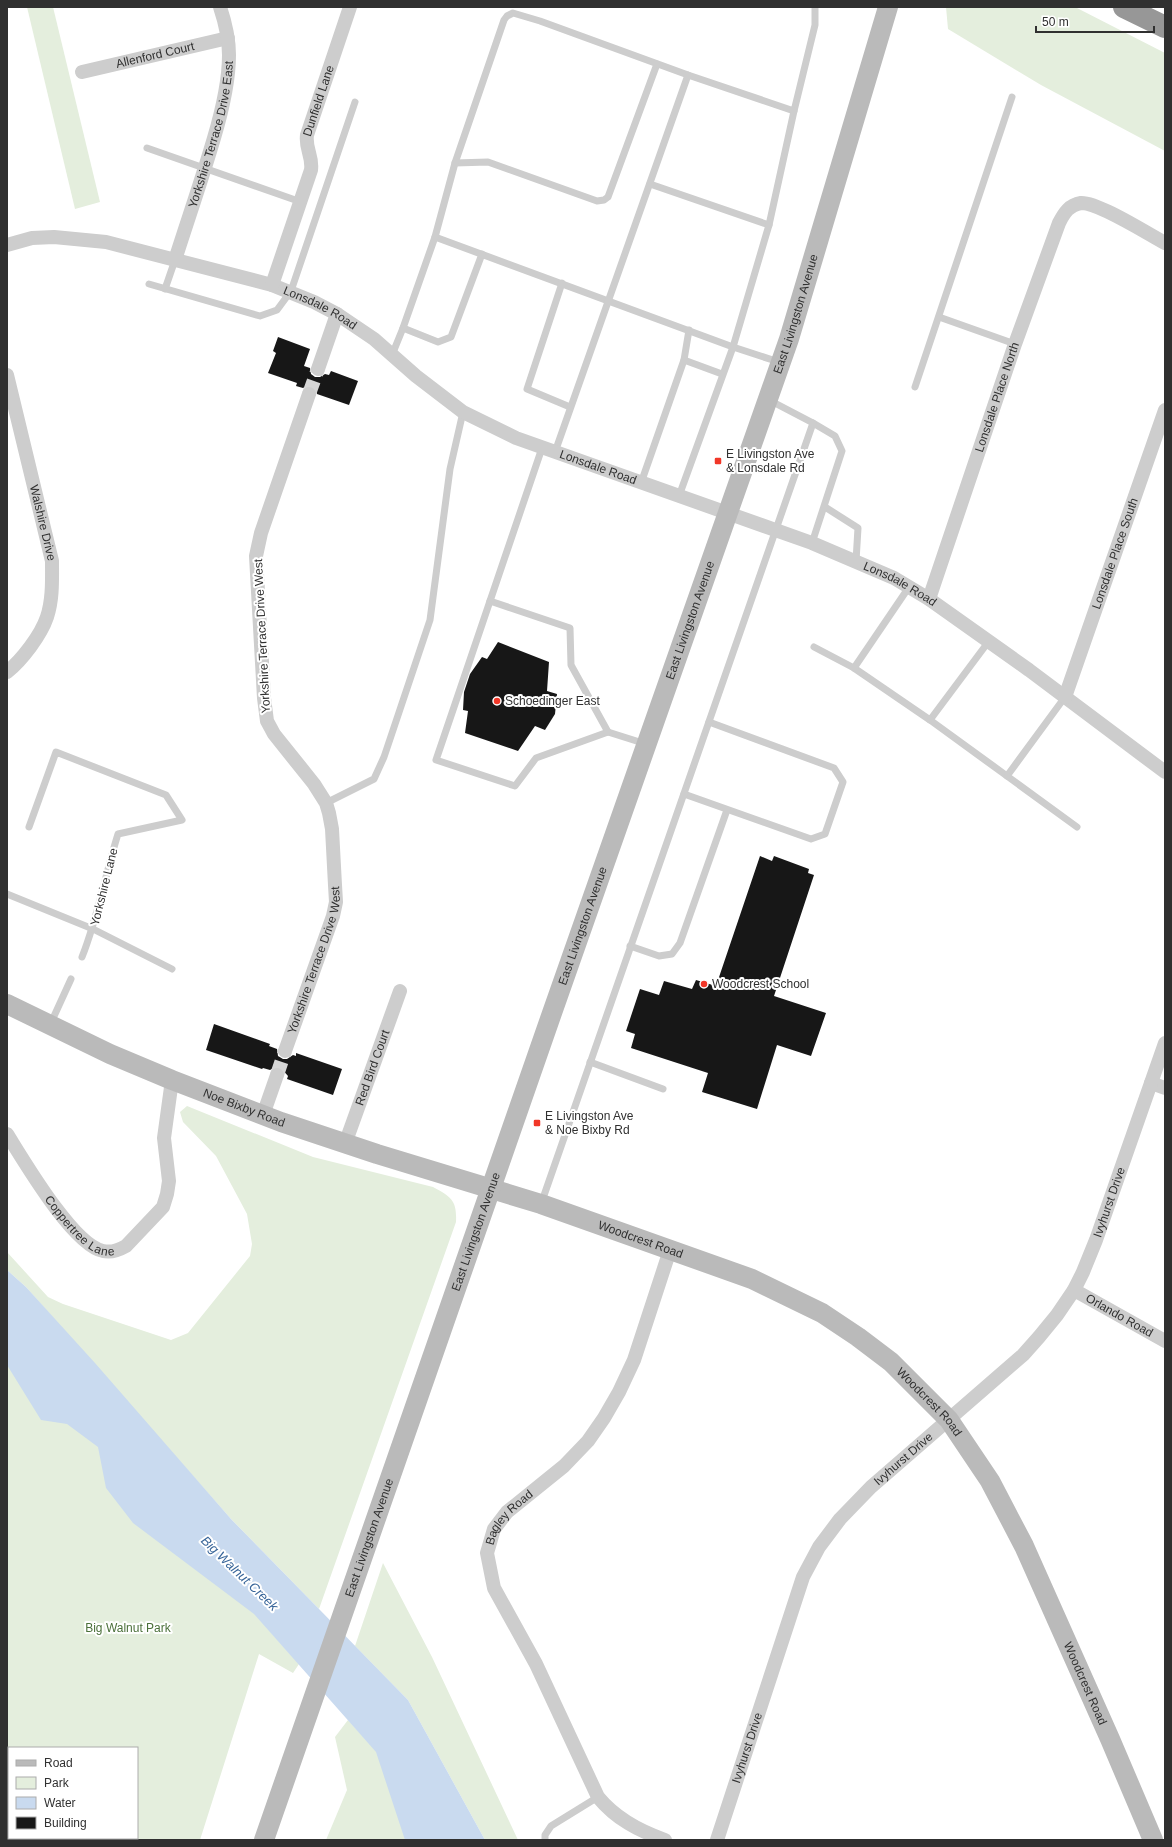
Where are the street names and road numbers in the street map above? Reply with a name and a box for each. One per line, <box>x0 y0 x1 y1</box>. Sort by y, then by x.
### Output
street label: Allenford Court <box>114 39 196 71</box>
street label: Yorkshire Terrace Drive East <box>185 60 236 210</box>
street label: Dunfield Lane <box>300 63 337 138</box>
street label: East Livingston Avenue <box>770 252 821 376</box>
street label: Lonsdale Road <box>281 283 360 332</box>
street label: Lonsdale Place North <box>972 340 1022 454</box>
street label: Lonsdale Road <box>558 447 639 487</box>
street label: Walshire Drive <box>27 483 59 562</box>
street label: Lonsdale Place South <box>1089 496 1141 611</box>
street label: Yorkshire Terrace Drive West <box>251 558 273 714</box>
street label: East Livingston Avenue <box>663 559 717 681</box>
street label: Lonsdale Road <box>861 559 939 609</box>
street label: Yorkshire Lane <box>88 846 120 927</box>
street label: East Livingston Avenue <box>555 864 610 987</box>
street label: Yorkshire Terrace Drive West <box>285 885 343 1036</box>
street label: Red Bird Court <box>352 1027 393 1108</box>
street label: Noe Bixby Road <box>201 1086 287 1130</box>
street label: Ivyhurst Drive <box>1090 1165 1128 1239</box>
street label: East Livingston Avenue <box>449 1170 503 1293</box>
street label: Coppertree Lane <box>42 1193 116 1259</box>
street label: Woodcrest Road <box>596 1218 685 1261</box>
street label: Orlando Road <box>1083 1291 1155 1340</box>
street label: Woodcrest Road <box>894 1365 965 1439</box>
street label: Ivyhurst Drive <box>871 1429 936 1488</box>
street label: East Livingston Avenue <box>342 1476 396 1599</box>
street label: Bagley Road <box>483 1487 536 1547</box>
street label: Woodcrest Road <box>1061 1640 1110 1727</box>
street label: Ivyhurst Drive <box>729 1710 765 1785</box>

